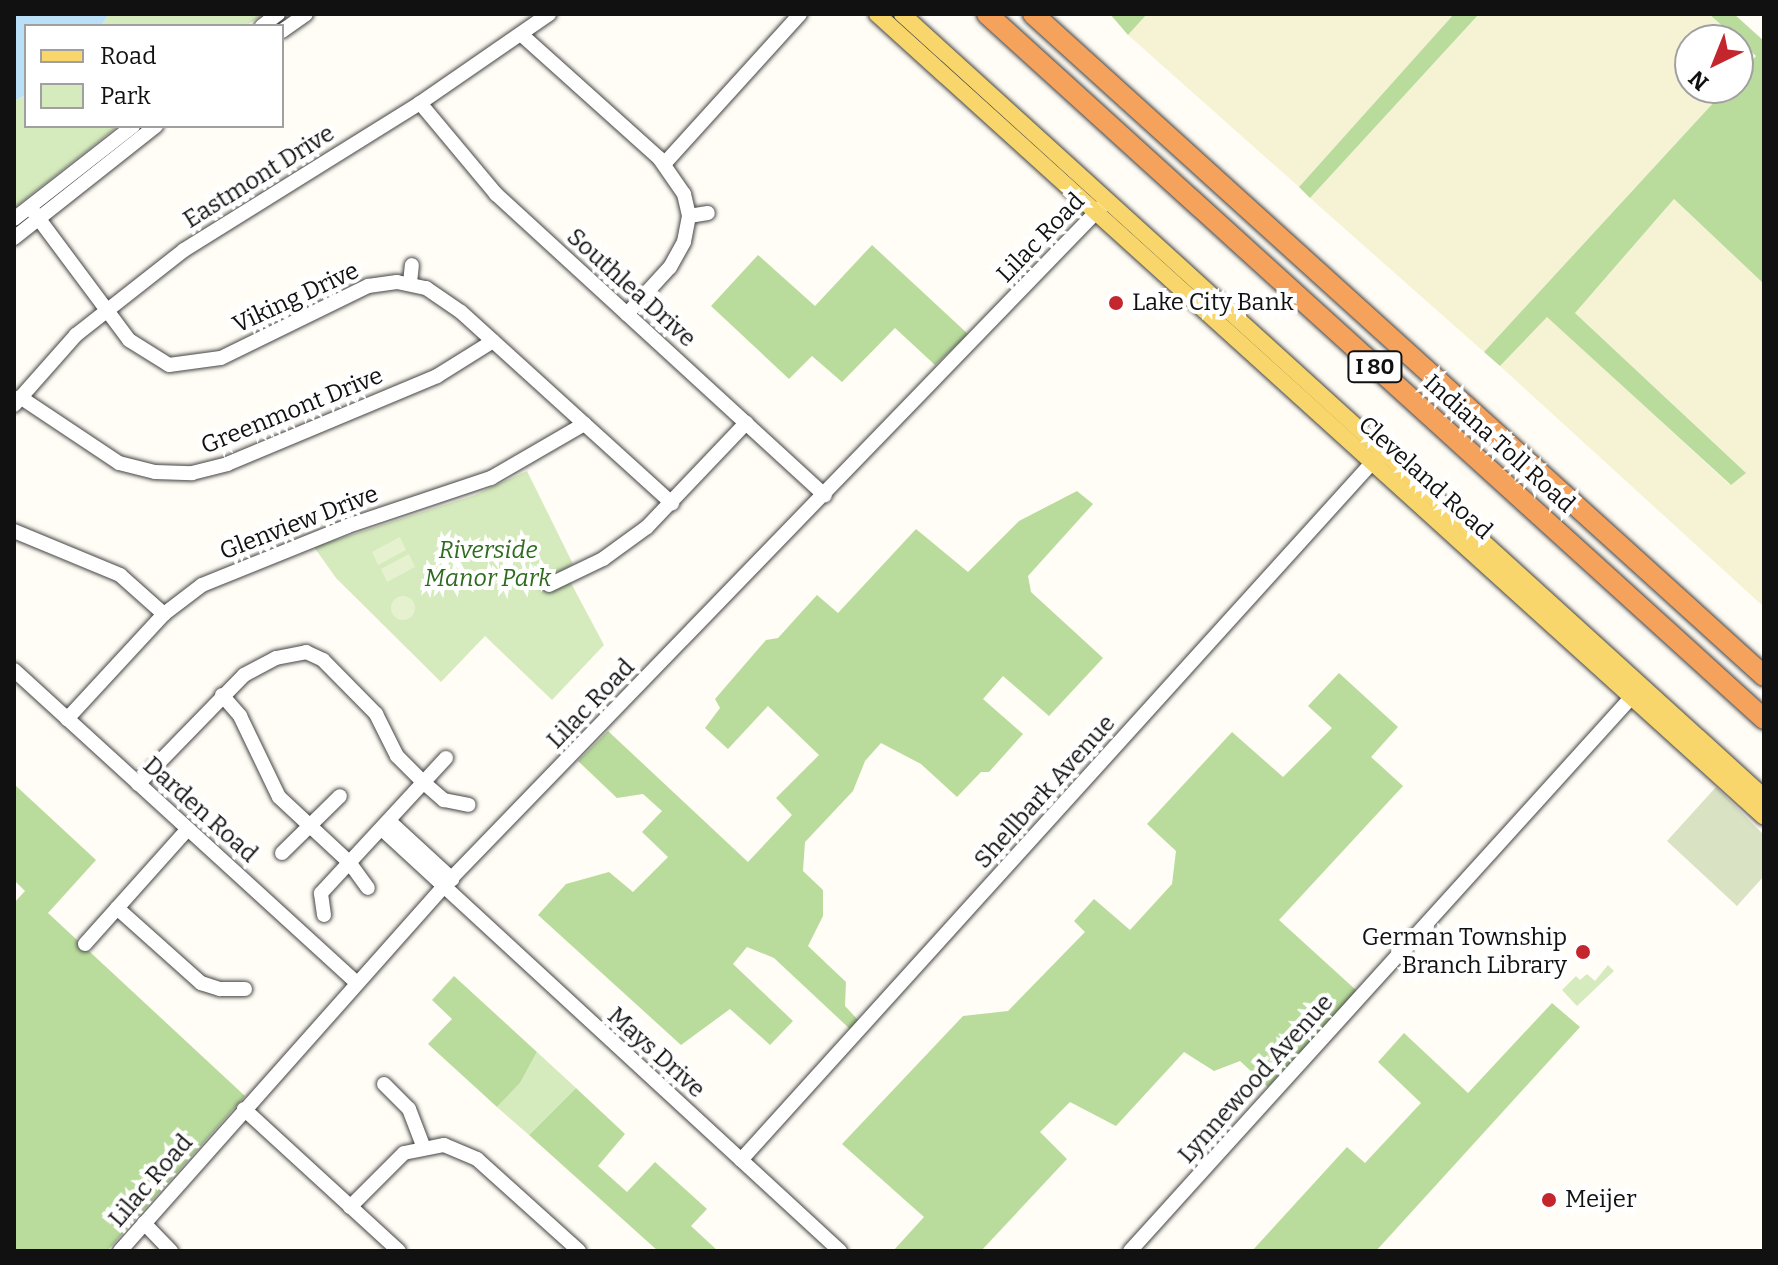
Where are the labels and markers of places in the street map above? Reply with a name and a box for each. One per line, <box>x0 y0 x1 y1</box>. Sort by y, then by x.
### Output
place label: Lake City Bank <box>1132 289 1294 317</box>
marker: Lake City Bank <box>1107 294 1125 312</box>
place label: German Township Branch Library <box>1362 924 1567 980</box>
marker: German Township Branch Library <box>1574 943 1592 961</box>
place label: Meijer <box>1565 1186 1637 1214</box>
marker: Meijer <box>1540 1191 1558 1209</box>

